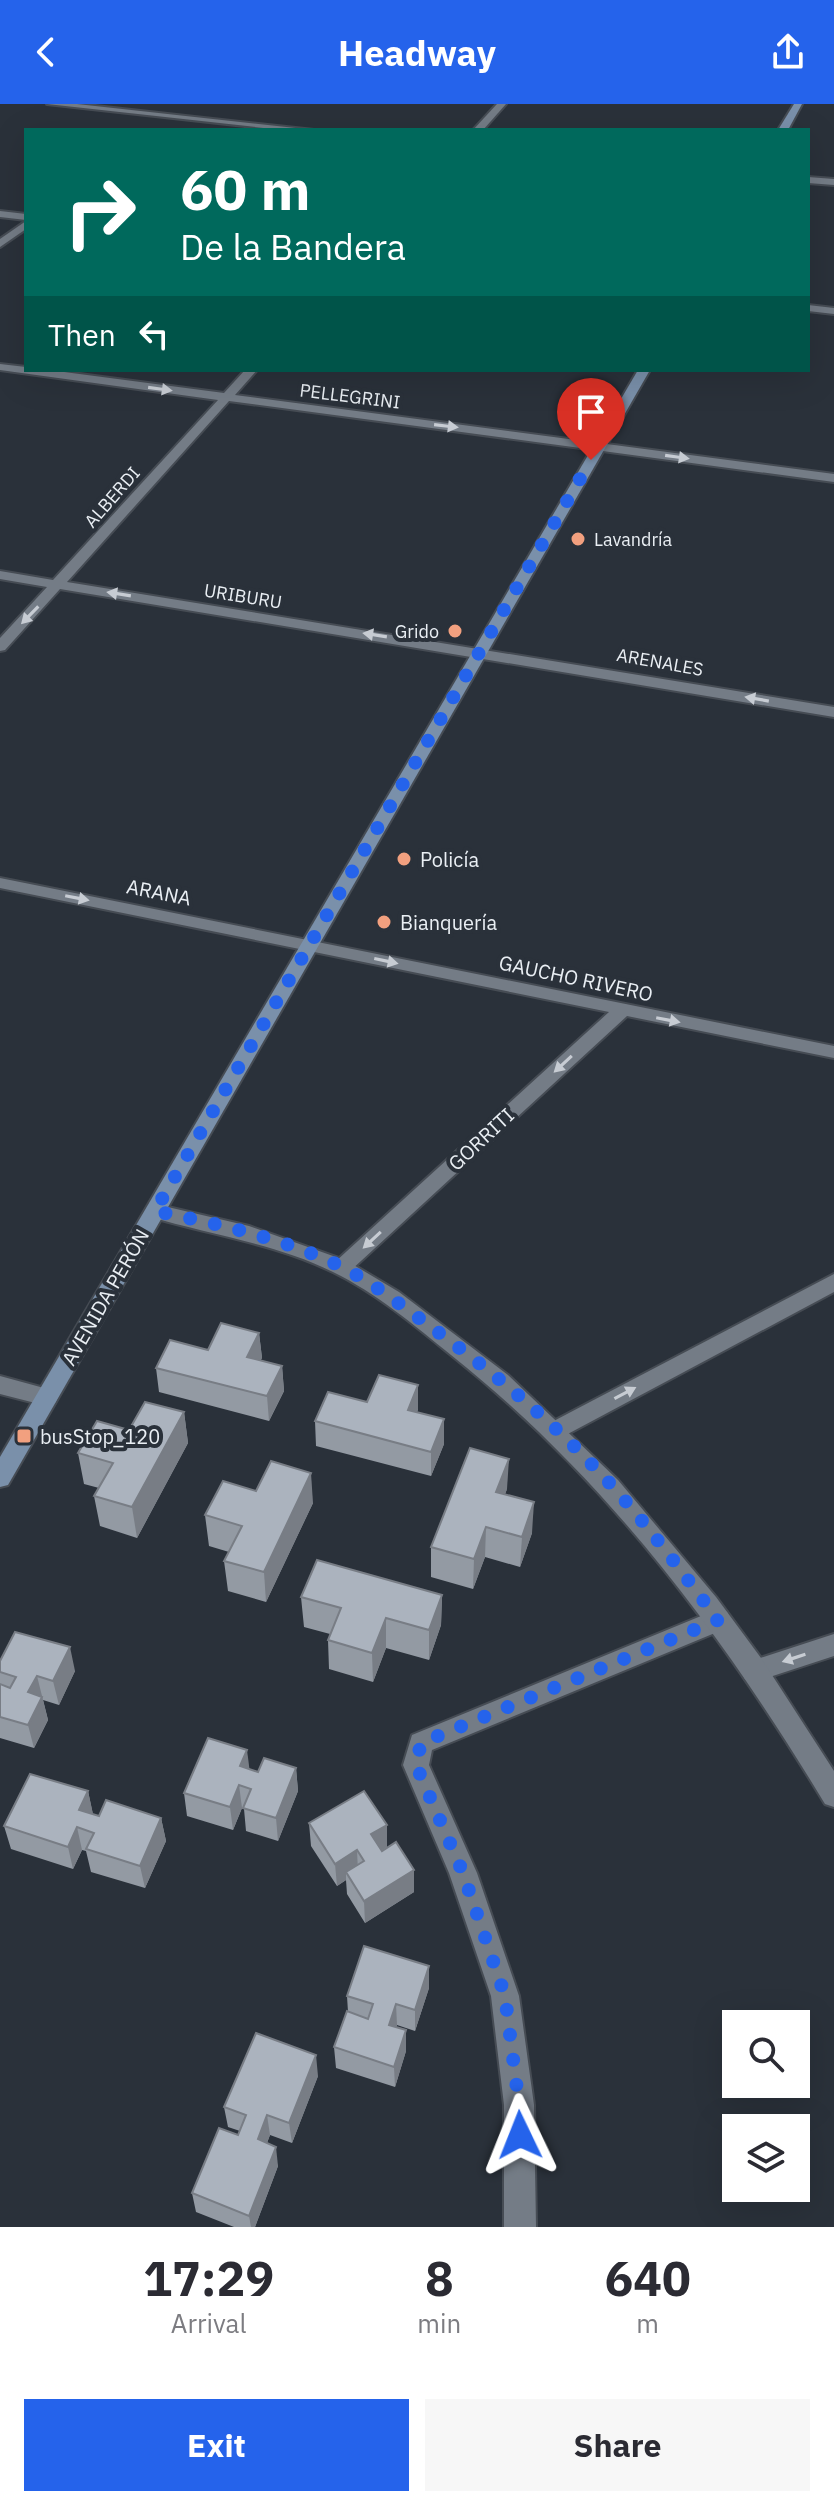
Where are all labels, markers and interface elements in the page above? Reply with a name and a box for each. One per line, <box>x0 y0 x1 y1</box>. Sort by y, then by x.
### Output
text: Headway <box>338 29 496 76</box>
icon: back <box>24 30 68 74</box>
icon: share <box>766 30 810 74</box>
text: 60 m <box>180 153 310 225</box>
icon: right <box>48 160 152 264</box>
text: De la Bandera <box>180 223 406 270</box>
icon: left <box>132 312 176 356</box>
text: Then <box>48 315 116 354</box>
street label: PELLEGRINI <box>298 378 402 414</box>
pin <box>557 378 625 460</box>
one-way arrow <box>148 383 173 396</box>
icon: arrive <box>569 390 613 434</box>
one-way arrow <box>434 420 459 433</box>
one-way arrow <box>665 451 690 464</box>
street label: ALBERDI <box>79 462 145 532</box>
place label: Lavandría <box>594 528 673 551</box>
marker: Lavandría <box>569 530 587 548</box>
street label: URIBURU <box>202 579 284 613</box>
one-way arrow <box>106 587 131 600</box>
one-way arrow <box>22 606 40 625</box>
place label: Grido <box>395 620 439 643</box>
marker: Grido <box>446 622 464 640</box>
one-way arrow <box>363 628 388 641</box>
street label: ARENALES <box>615 643 705 681</box>
one-way arrow <box>744 692 769 705</box>
place label: Policía <box>420 846 479 873</box>
marker: Policía <box>395 850 413 868</box>
street label: ARANA <box>124 873 194 912</box>
one-way arrow <box>64 893 89 905</box>
place label: Bianquería <box>400 909 497 936</box>
marker: Bianquería <box>375 913 393 931</box>
street label: GAUCHO RIVERO <box>496 948 656 1008</box>
one-way arrow <box>374 955 399 968</box>
one-way arrow <box>656 1014 681 1027</box>
one-way arrow <box>554 1054 573 1072</box>
street label: GORRITI <box>442 1102 520 1176</box>
street label: AVENIDA PERÓN <box>55 1224 155 1370</box>
one-way arrow <box>363 1231 382 1249</box>
one-way arrow <box>614 1386 636 1400</box>
place label: busStop_120 <box>40 1423 160 1450</box>
marker: busStop_120 <box>15 1427 33 1445</box>
one-way arrow <box>782 1652 806 1664</box>
map controls <box>722 2010 810 2202</box>
button: search <box>722 2010 810 2098</box>
position arrow <box>478 2093 562 2177</box>
button: layers <box>722 2114 810 2202</box>
text: 17:29 <box>143 2247 274 2309</box>
text: 8 <box>425 2247 454 2309</box>
text: 640 <box>604 2247 691 2309</box>
text: Arrival <box>171 2306 247 2340</box>
text: min <box>417 2306 461 2340</box>
text: m <box>636 2306 659 2340</box>
button: Exit <box>24 2399 409 2491</box>
button: Share <box>425 2399 810 2491</box>

